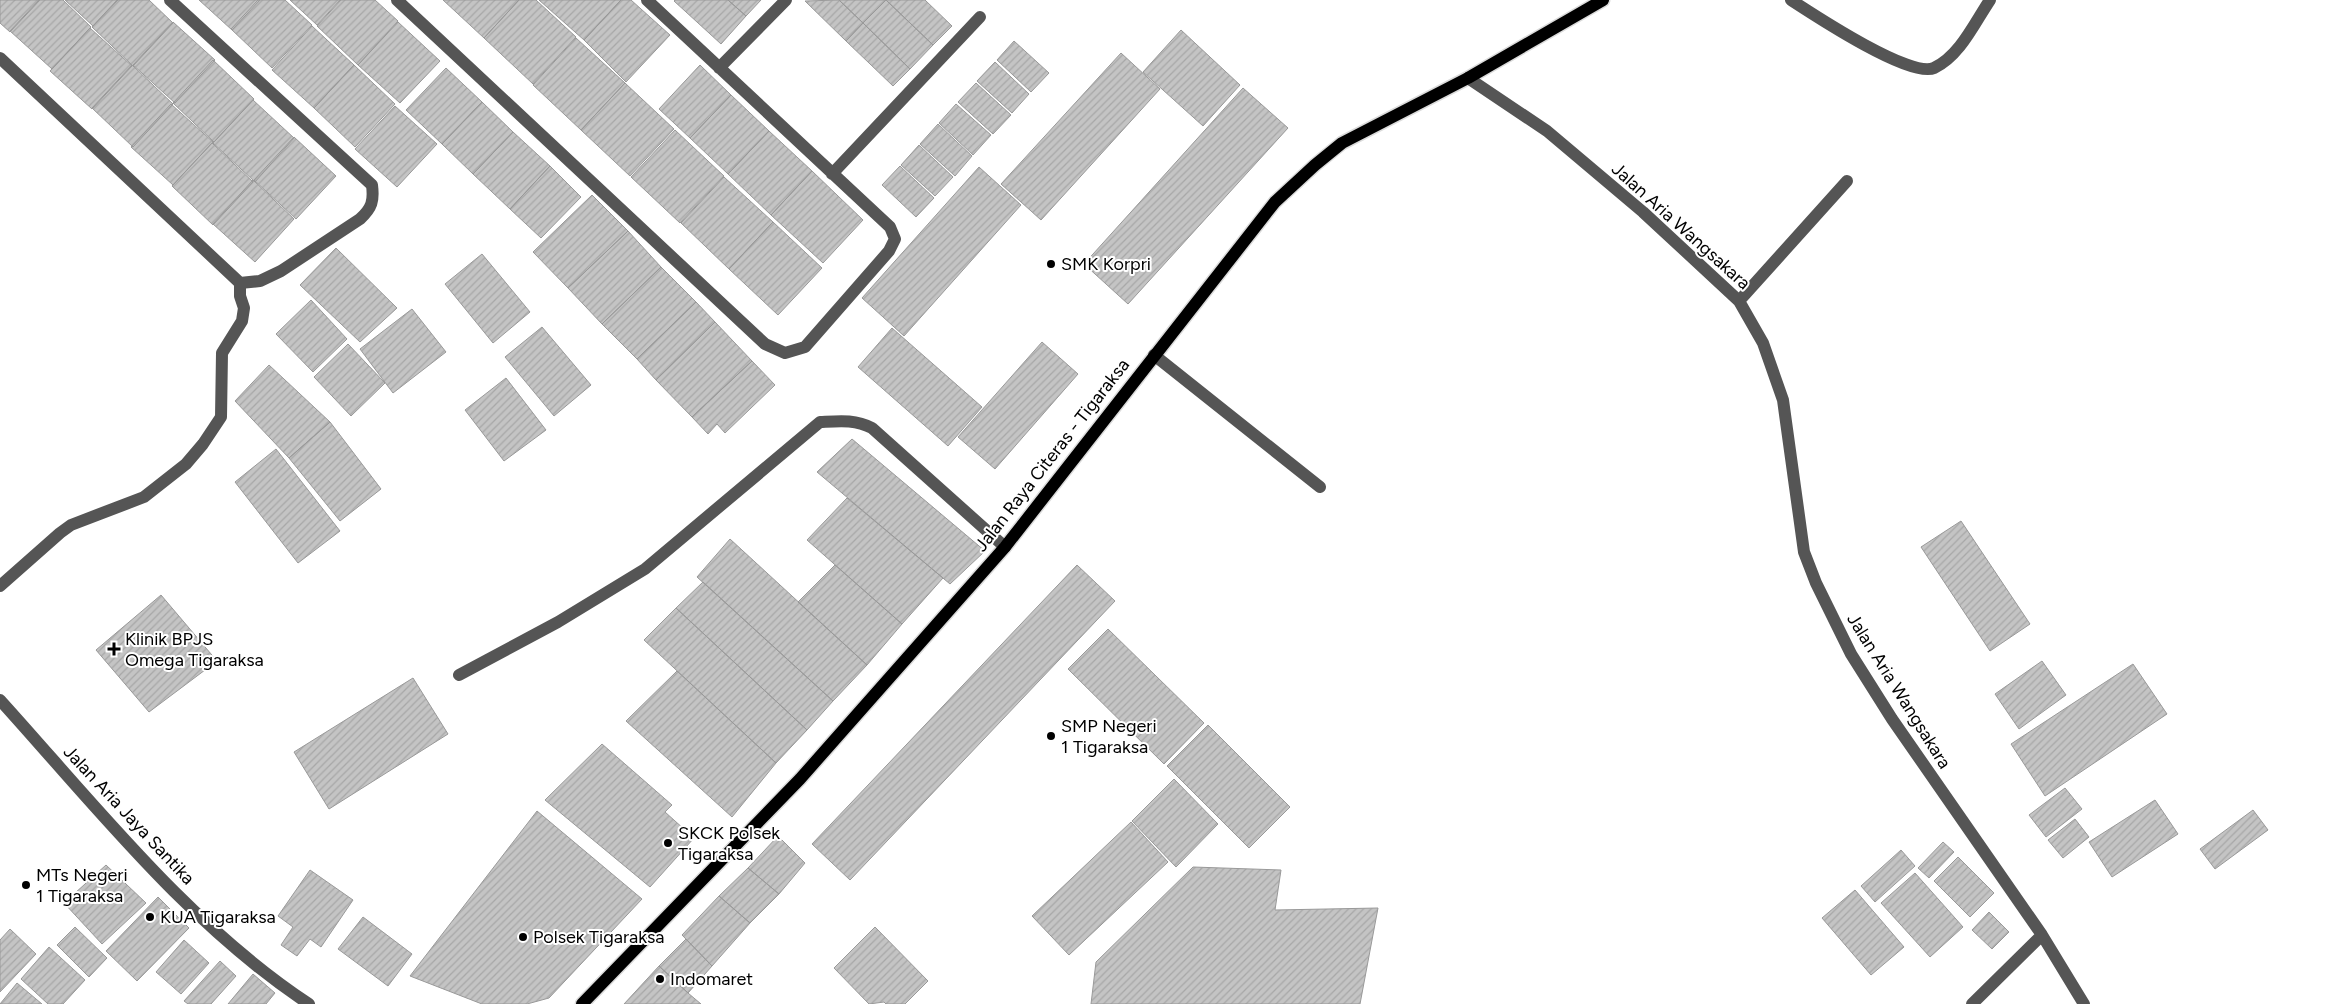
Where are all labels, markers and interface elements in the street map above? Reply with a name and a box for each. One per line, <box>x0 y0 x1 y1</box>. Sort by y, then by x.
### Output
street label: Jalan Aria Wangsakara <box>1607 158 1755 294</box>
place label: SMK Korpri <box>1061 253 1151 275</box>
marker: SMK Korpri <box>1045 258 1057 270</box>
street label: Jalan Raya Citeras - Tigaraksa <box>970 354 1134 556</box>
street label: Jalan Aria Wangsakara <box>1842 609 1956 773</box>
place label: Klinik BPJS Omega Tigaraksa <box>125 628 264 671</box>
marker: Klinik BPJS Omega Tigaraksa <box>107 642 121 656</box>
place label: SMP Negeri 1 Tigaraksa <box>1061 715 1157 758</box>
marker: SMP Negeri 1 Tigaraksa <box>1045 730 1057 742</box>
street label: Jalan Aria Jaya Santika <box>59 741 199 889</box>
place label: SKCK Polsek Tigaraksa <box>678 822 780 865</box>
marker: SKCK Polsek Tigaraksa <box>662 837 674 849</box>
place label: MTs Negeri 1 Tigaraksa <box>36 864 128 907</box>
marker: MTs Negeri 1 Tigaraksa <box>20 879 32 891</box>
place label: KUA Tigaraksa <box>160 906 276 928</box>
marker: KUA Tigaraksa <box>144 911 156 923</box>
place label: Polsek Tigaraksa <box>533 926 664 948</box>
marker: Polsek Tigaraksa <box>517 931 529 943</box>
place label: Indomaret <box>670 968 753 990</box>
marker: Indomaret <box>654 973 666 985</box>

